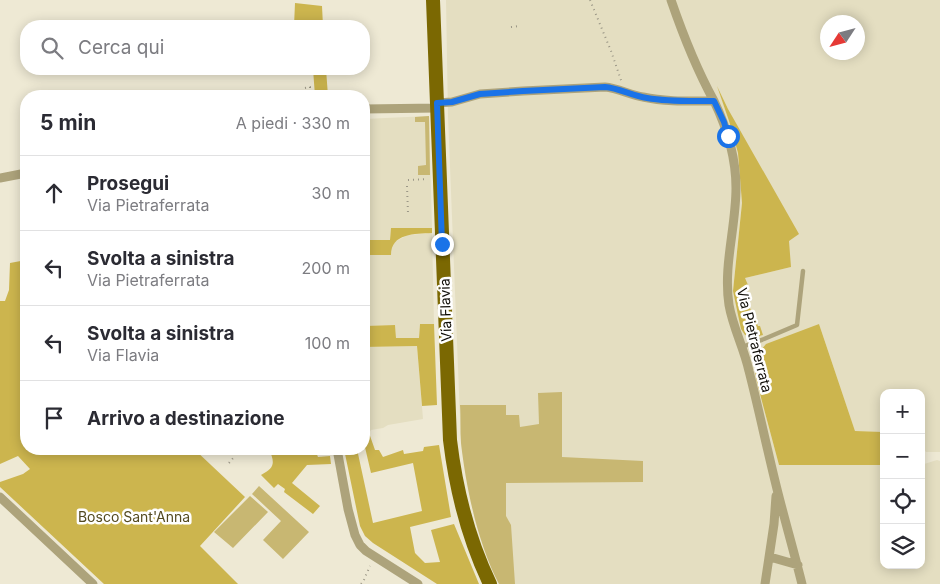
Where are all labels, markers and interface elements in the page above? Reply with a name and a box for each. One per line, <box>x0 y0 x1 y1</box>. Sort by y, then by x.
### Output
north arrow <box>820 15 865 60</box>
search box <box>20 20 370 75</box>
icon: search <box>38 34 66 62</box>
text: Cerca qui <box>78 36 164 59</box>
text: 5 min <box>40 110 96 135</box>
text: A piedi · 330 m <box>236 113 350 133</box>
route start <box>717 125 740 148</box>
text: Prosegui <box>87 172 169 195</box>
icon: ahead <box>40 179 68 207</box>
text: 30 m <box>312 183 350 203</box>
text: Via Pietraferrata <box>87 195 209 215</box>
route end <box>431 233 454 256</box>
text: Svolta a sinistra <box>87 247 235 270</box>
icon: left <box>40 254 68 282</box>
text: 200 m <box>302 258 350 278</box>
text: Via Pietraferrata <box>87 270 209 290</box>
street label: Via Flavia <box>435 278 455 342</box>
street label: Via Pietraferrata <box>734 286 776 394</box>
text: Svolta a sinistra <box>87 322 235 345</box>
icon: left <box>40 329 68 357</box>
text: 100 m <box>305 333 350 353</box>
text: Via Flavia <box>87 345 159 365</box>
map controls <box>880 389 925 569</box>
button: + <box>880 389 925 434</box>
icon: arrive <box>40 404 68 432</box>
text: Arrivo a destinazione <box>87 407 285 430</box>
button: − <box>880 434 925 479</box>
button: locate <box>880 479 925 524</box>
park label: Bosco Sant'Anna <box>78 508 190 525</box>
button: layers <box>880 524 925 569</box>

